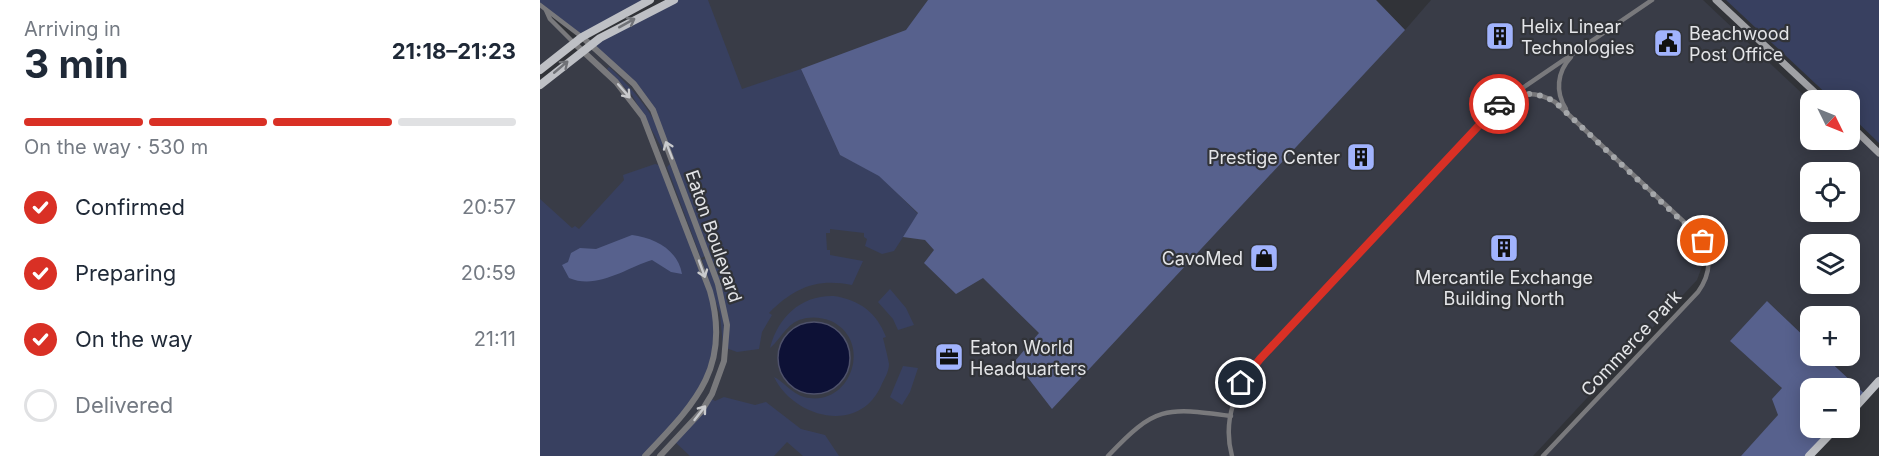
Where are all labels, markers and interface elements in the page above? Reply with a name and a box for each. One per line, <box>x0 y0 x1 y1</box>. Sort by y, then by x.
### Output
place label: Helix Linear Technologies <box>1521 16 1635 58</box>
text: Arriving in <box>24 17 121 41</box>
one-way arrow <box>618 17 635 29</box>
building icon: Helix Linear Technologies <box>1484 20 1516 52</box>
place label: Beachwood Post Office <box>1689 23 1790 65</box>
public building icon: Beachwood Post Office <box>1652 27 1684 59</box>
text: 21:18–21:23 <box>392 38 516 64</box>
text: 3 min <box>24 40 129 87</box>
one-way arrow <box>553 61 569 74</box>
courier <box>1469 74 1529 134</box>
one-way arrow <box>617 83 631 98</box>
icon: car <box>1483 88 1516 121</box>
north arrow <box>1800 90 1860 150</box>
map controls <box>1800 90 1860 438</box>
text: On the way · 530 m <box>24 135 208 159</box>
one-way arrow <box>662 141 673 160</box>
building icon: Prestige Center <box>1345 141 1377 173</box>
place label: Prestige Center <box>1208 147 1340 168</box>
button: locate <box>1800 162 1860 222</box>
street label: Eaton Boulevard <box>682 167 746 305</box>
icon: check <box>24 191 57 224</box>
text: Confirmed <box>75 194 185 220</box>
text: 20:57 <box>462 195 516 219</box>
pin <box>1677 215 1728 266</box>
icon: bag <box>1686 224 1719 257</box>
building icon: Mercantile Exchange Building North <box>1488 232 1520 264</box>
button: layers <box>1800 234 1860 294</box>
shop icon: CavoMed <box>1248 242 1280 274</box>
place label: CavoMed <box>1162 248 1243 269</box>
icon: check <box>24 257 57 290</box>
one-way arrow <box>697 259 708 278</box>
text: Preparing <box>75 260 176 286</box>
text: 20:59 <box>461 261 516 285</box>
place label: Mercantile Exchange Building North <box>1415 267 1593 309</box>
street label: Commerce Park <box>1577 286 1685 400</box>
button: + <box>1800 306 1860 366</box>
icon: check <box>24 323 57 356</box>
text: On the way <box>75 326 193 352</box>
text: 21:11 <box>474 327 516 351</box>
place label: Eaton World Headquarters <box>970 337 1087 379</box>
office icon: Eaton World Headquarters <box>933 341 965 373</box>
pin <box>1215 357 1266 408</box>
icon: home <box>1224 366 1257 399</box>
button: − <box>1800 378 1860 438</box>
text: Delivered <box>75 392 173 418</box>
one-way arrow <box>693 405 706 421</box>

